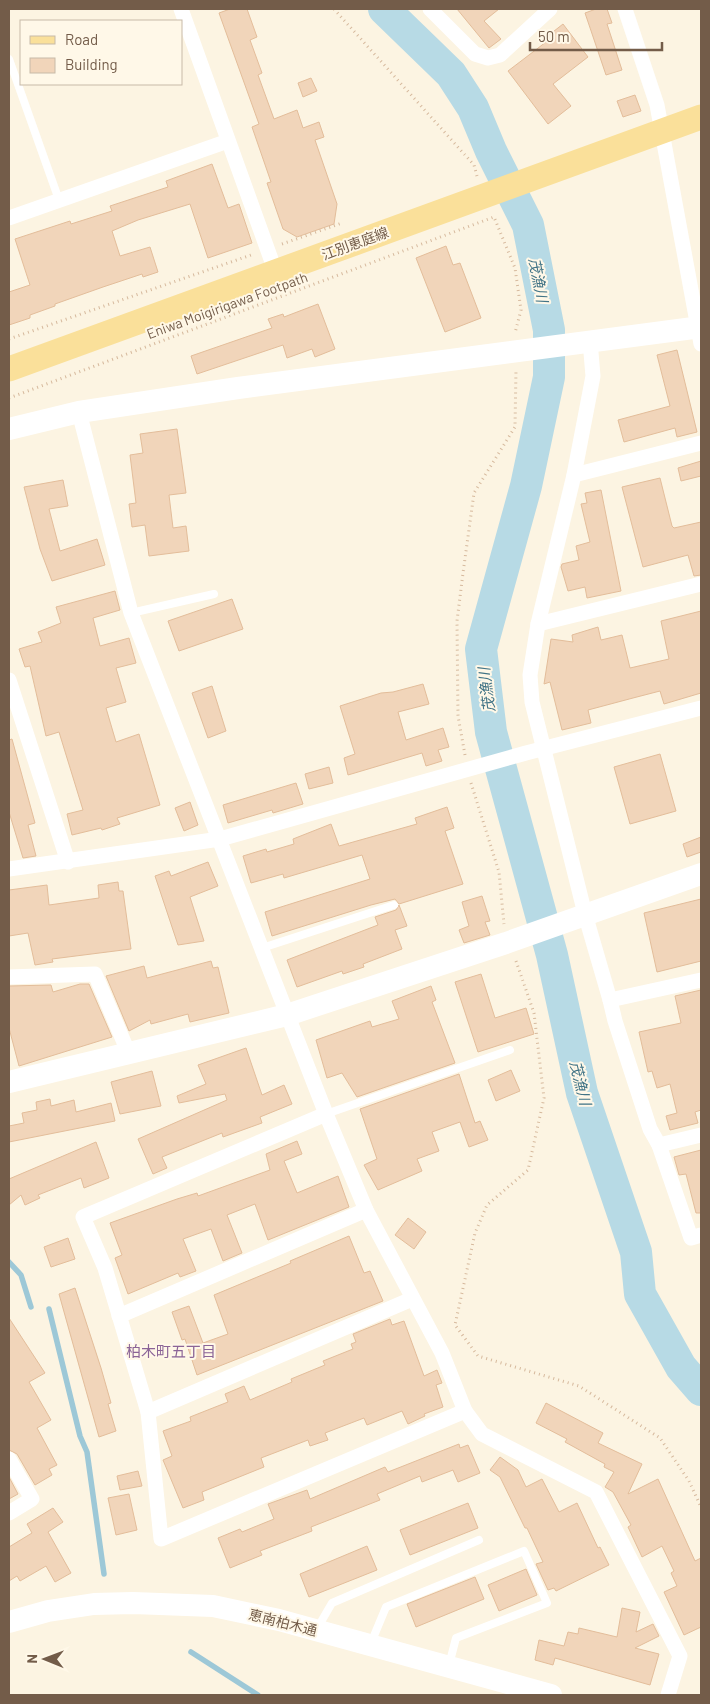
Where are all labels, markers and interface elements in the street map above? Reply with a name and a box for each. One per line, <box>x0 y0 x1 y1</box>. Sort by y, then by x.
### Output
legend <box>20 20 182 85</box>
scale bar <box>530 20 662 52</box>
text: 50 m <box>538 27 570 45</box>
text: Road <box>65 30 98 48</box>
text: Building <box>65 55 118 73</box>
street label: 江別恵庭線 <box>319 223 391 263</box>
water label: 茂漁川 <box>526 256 553 306</box>
street label: Eniwa Moigirigawa Footpath <box>144 268 310 342</box>
water label: 茂漁川 <box>474 665 498 713</box>
water label: 茂漁川 <box>567 1059 596 1109</box>
district label: 柏木町五丁目 <box>126 1342 216 1360</box>
street label: 恵南柏木通 <box>247 1605 319 1639</box>
north arrow <box>20 1634 70 1684</box>
text: N <box>23 1654 40 1664</box>

